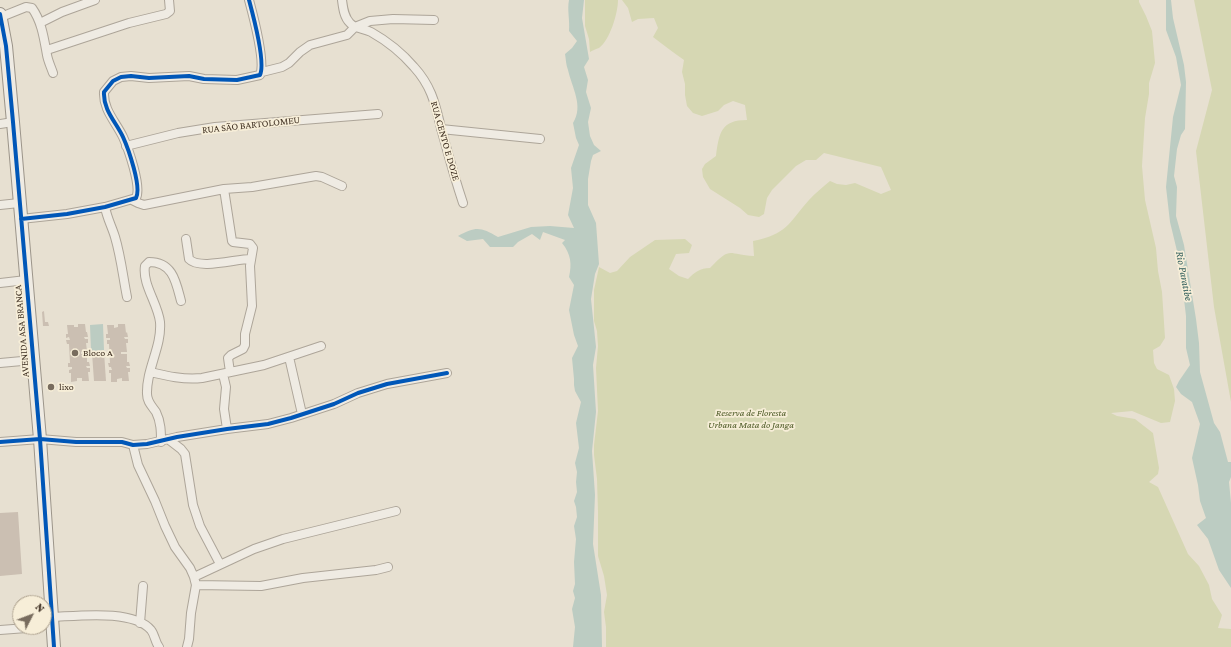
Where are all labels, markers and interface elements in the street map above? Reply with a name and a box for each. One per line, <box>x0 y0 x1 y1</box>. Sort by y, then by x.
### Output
street label: RUA CENTO E DOZE <box>428 100 462 182</box>
street label: RUA SÃO BARTOLOMEU <box>201 114 301 136</box>
water label: Rio Paratibe <box>1173 250 1195 302</box>
street label: AVENIDA ASA BRANCA <box>12 284 32 378</box>
place label: Bloco A <box>83 347 113 359</box>
marker: Bloco A <box>70 348 80 358</box>
place label: lixo <box>59 381 74 393</box>
marker: lixo <box>46 382 56 392</box>
park label: Reserva de Floresta Urbana Mata do Janga <box>708 407 794 430</box>
north arrow <box>12 595 52 635</box>
text: N <box>33 601 47 614</box>

